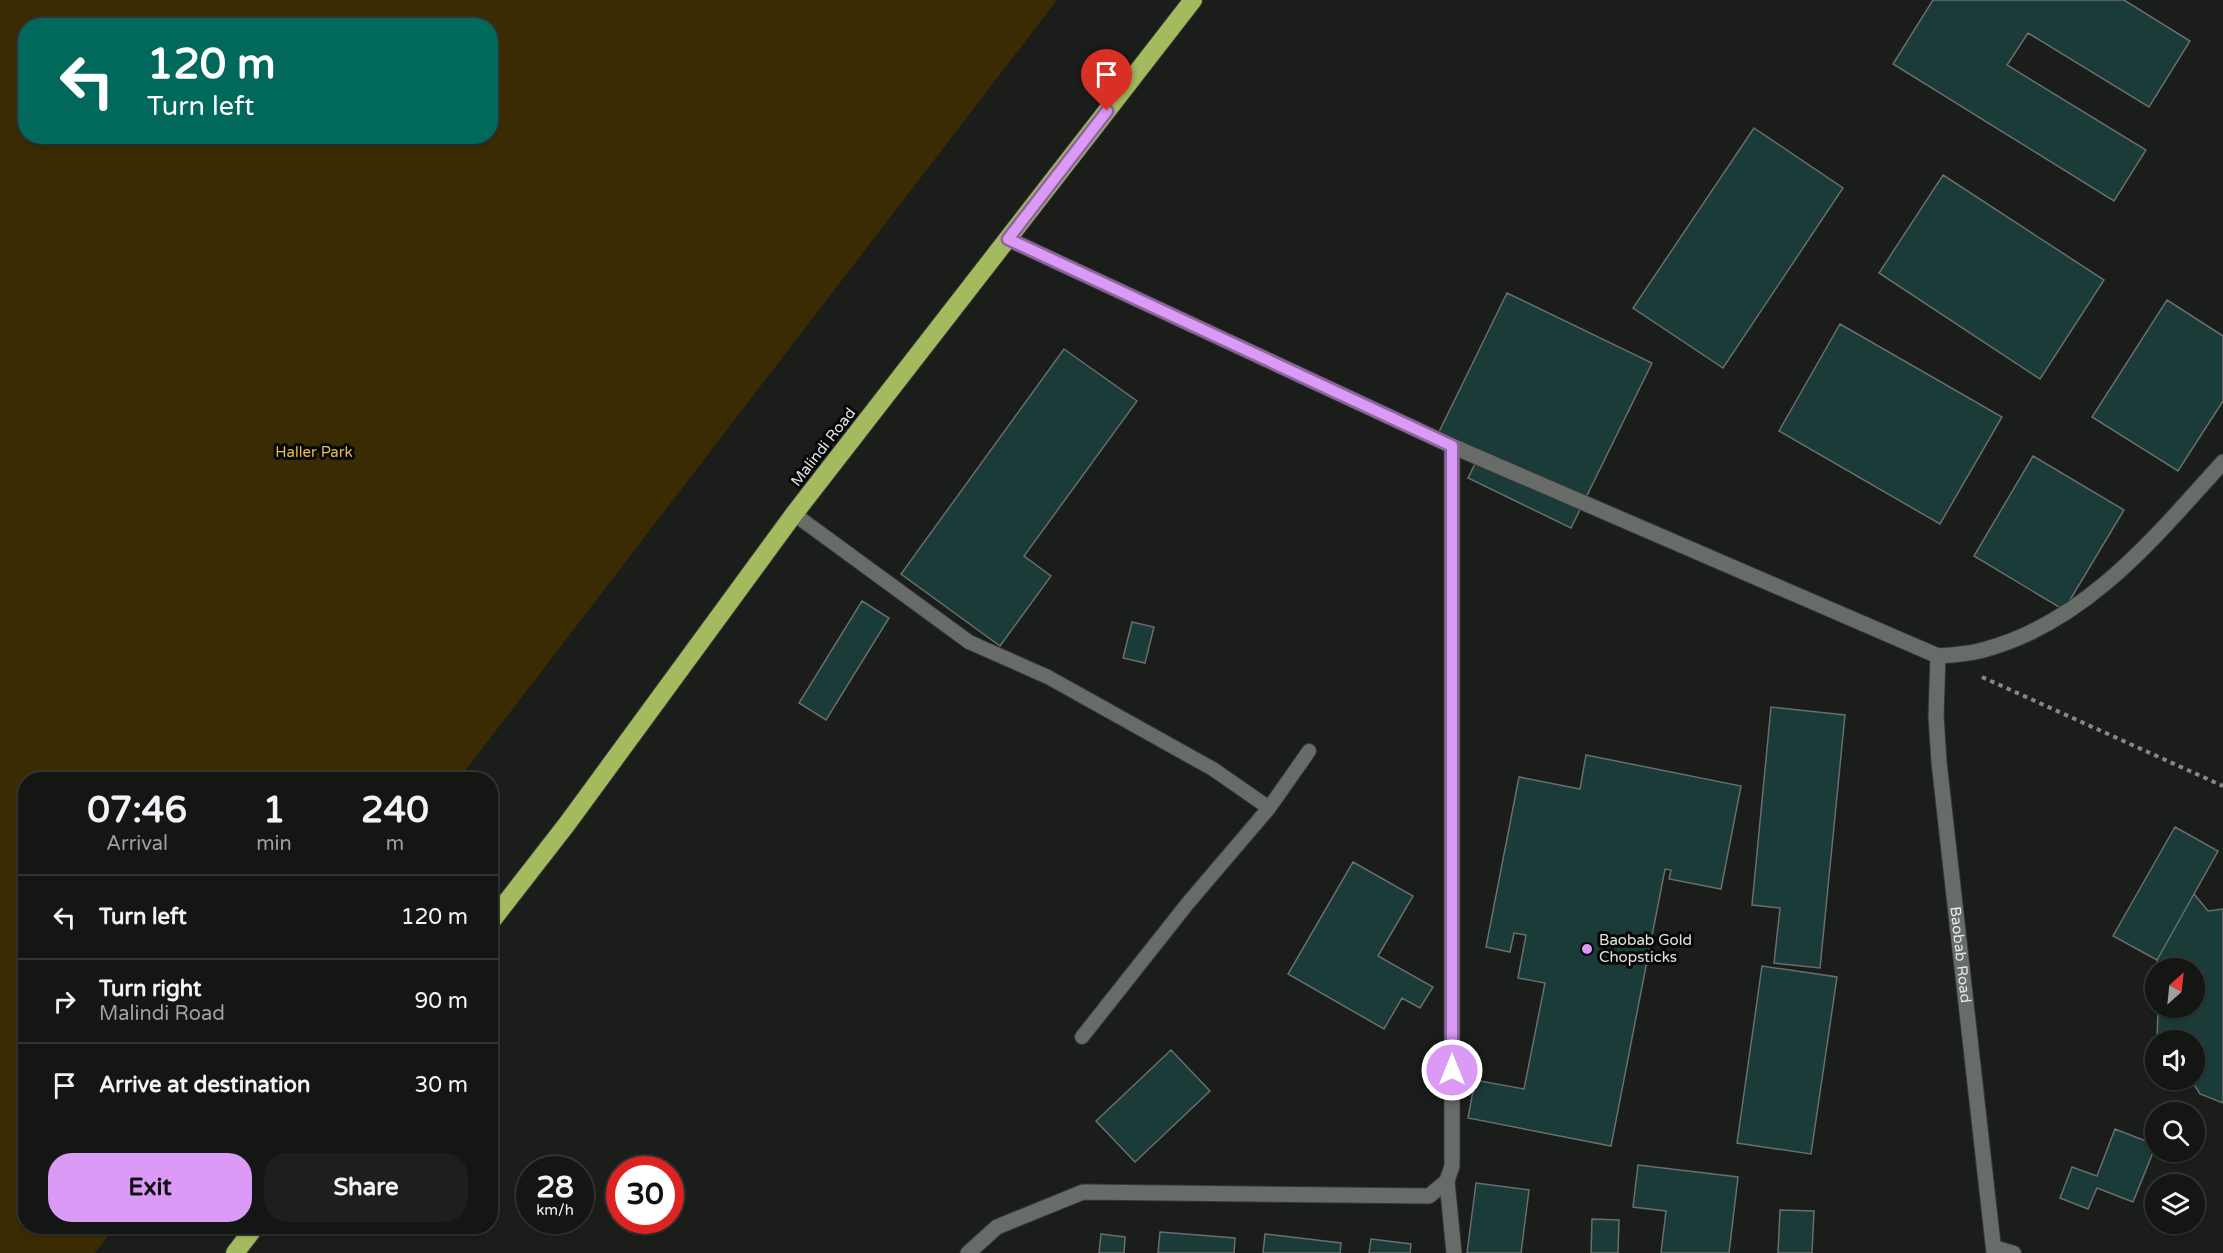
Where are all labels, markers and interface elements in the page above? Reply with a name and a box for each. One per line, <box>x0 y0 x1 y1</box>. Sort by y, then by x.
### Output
text: 120 m <box>147 39 276 90</box>
icon: left <box>48 42 126 120</box>
pin <box>1081 49 1132 111</box>
icon: arrive <box>1090 58 1123 91</box>
text: Turn left <box>147 90 254 123</box>
street label: Malindi Road <box>787 404 859 490</box>
park label: Haller Park <box>275 443 353 461</box>
text: 07:46 <box>87 789 187 832</box>
text: 1 <box>263 789 285 832</box>
text: 240 <box>361 789 429 832</box>
text: Arrival <box>106 832 168 856</box>
text: min <box>256 832 292 856</box>
text: m <box>386 832 404 856</box>
icon: left <box>48 901 81 934</box>
text: Turn left <box>99 904 187 930</box>
text: 120 m <box>401 904 468 930</box>
street label: Baobab Road <box>1946 905 1975 1004</box>
place label: Baobab Gold Chopsticks <box>1599 931 1692 966</box>
marker: Baobab Gold Chopsticks <box>1580 942 1594 956</box>
north arrow <box>2145 958 2205 1018</box>
map controls <box>2145 958 2205 1234</box>
text: Turn right <box>99 976 201 1002</box>
icon: right <box>48 985 81 1018</box>
text: 90 m <box>414 988 468 1014</box>
text: Malindi Road <box>99 1002 225 1026</box>
button: sound <box>2145 1030 2205 1090</box>
position arrow <box>1420 1038 1484 1102</box>
icon: arrive <box>48 1069 81 1102</box>
text: Arrive at destination <box>99 1072 310 1098</box>
text: 30 m <box>414 1072 468 1098</box>
button: search <box>2145 1102 2205 1162</box>
button: Exit <box>48 1153 252 1222</box>
button: Share <box>264 1153 468 1222</box>
speed limit sign: 30 <box>606 1156 684 1234</box>
text: 28 <box>536 1169 574 1206</box>
button: layers <box>2145 1174 2205 1234</box>
text: km/h <box>536 1201 574 1219</box>

